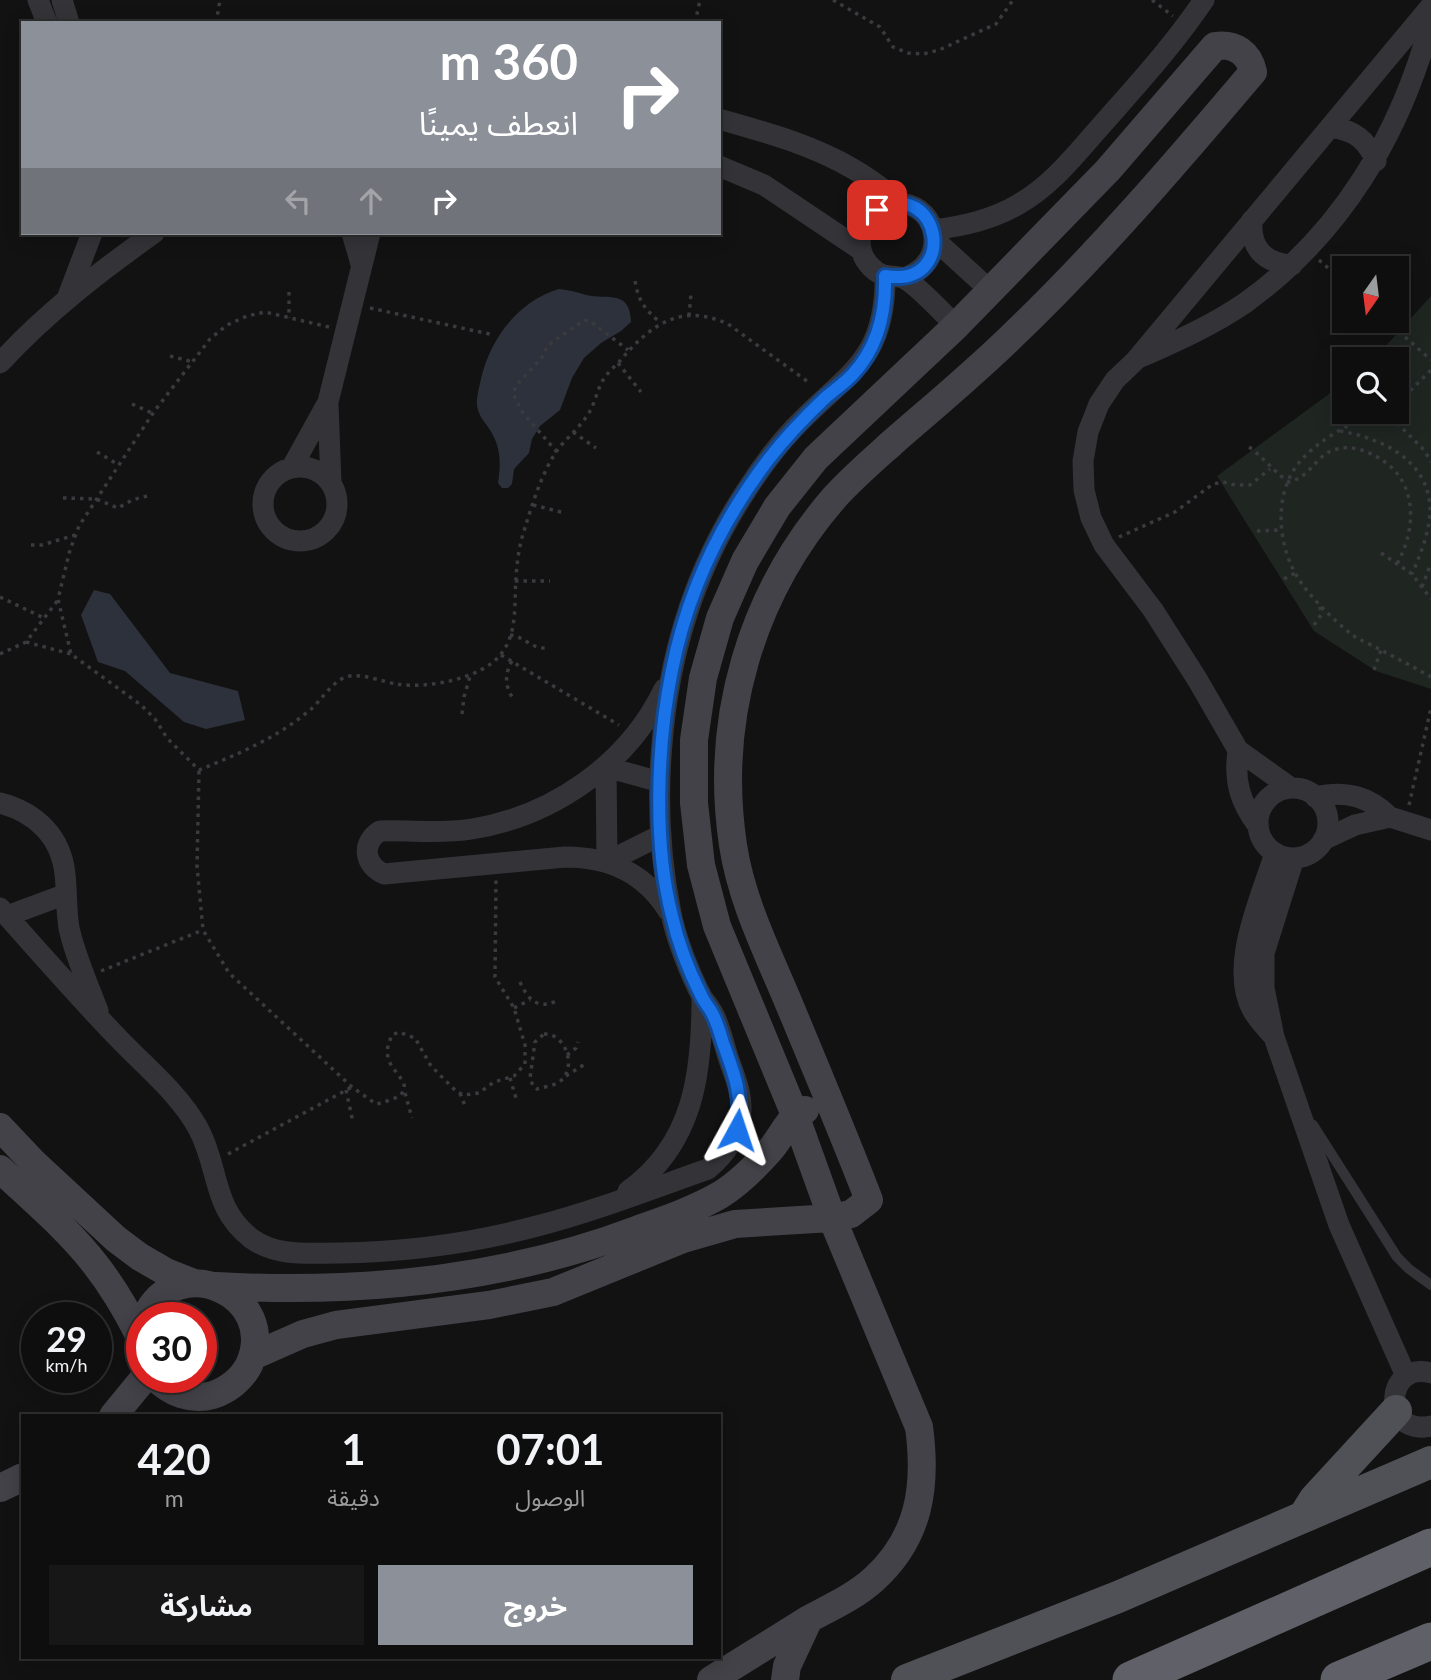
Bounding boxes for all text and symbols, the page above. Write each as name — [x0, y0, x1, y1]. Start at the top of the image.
text: 360 m — [440, 32, 578, 90]
icon: right — [602, 49, 693, 140]
text: انعطف يمينًا — [419, 103, 578, 142]
pin — [847, 180, 907, 240]
icon: left — [279, 182, 317, 220]
icon: ahead — [352, 182, 390, 220]
icon: right — [425, 182, 463, 220]
icon: arrive — [858, 191, 896, 229]
north arrow — [1332, 256, 1409, 332]
map controls — [1332, 256, 1409, 424]
button: search — [1332, 347, 1409, 424]
position arrow — [700, 1093, 774, 1167]
speed limit sign: 30 — [126, 1302, 217, 1393]
text: 29 — [46, 1317, 87, 1359]
text: km/h — [45, 1354, 88, 1376]
text: 1 — [341, 1424, 366, 1474]
text: 07:01 — [496, 1424, 604, 1474]
text: 420 — [138, 1434, 211, 1484]
text: دقيقة — [327, 1483, 380, 1511]
text: الوصول — [515, 1483, 585, 1511]
text: m — [165, 1484, 184, 1512]
button: مشاركة — [49, 1565, 364, 1645]
button: خروج — [378, 1565, 693, 1645]

